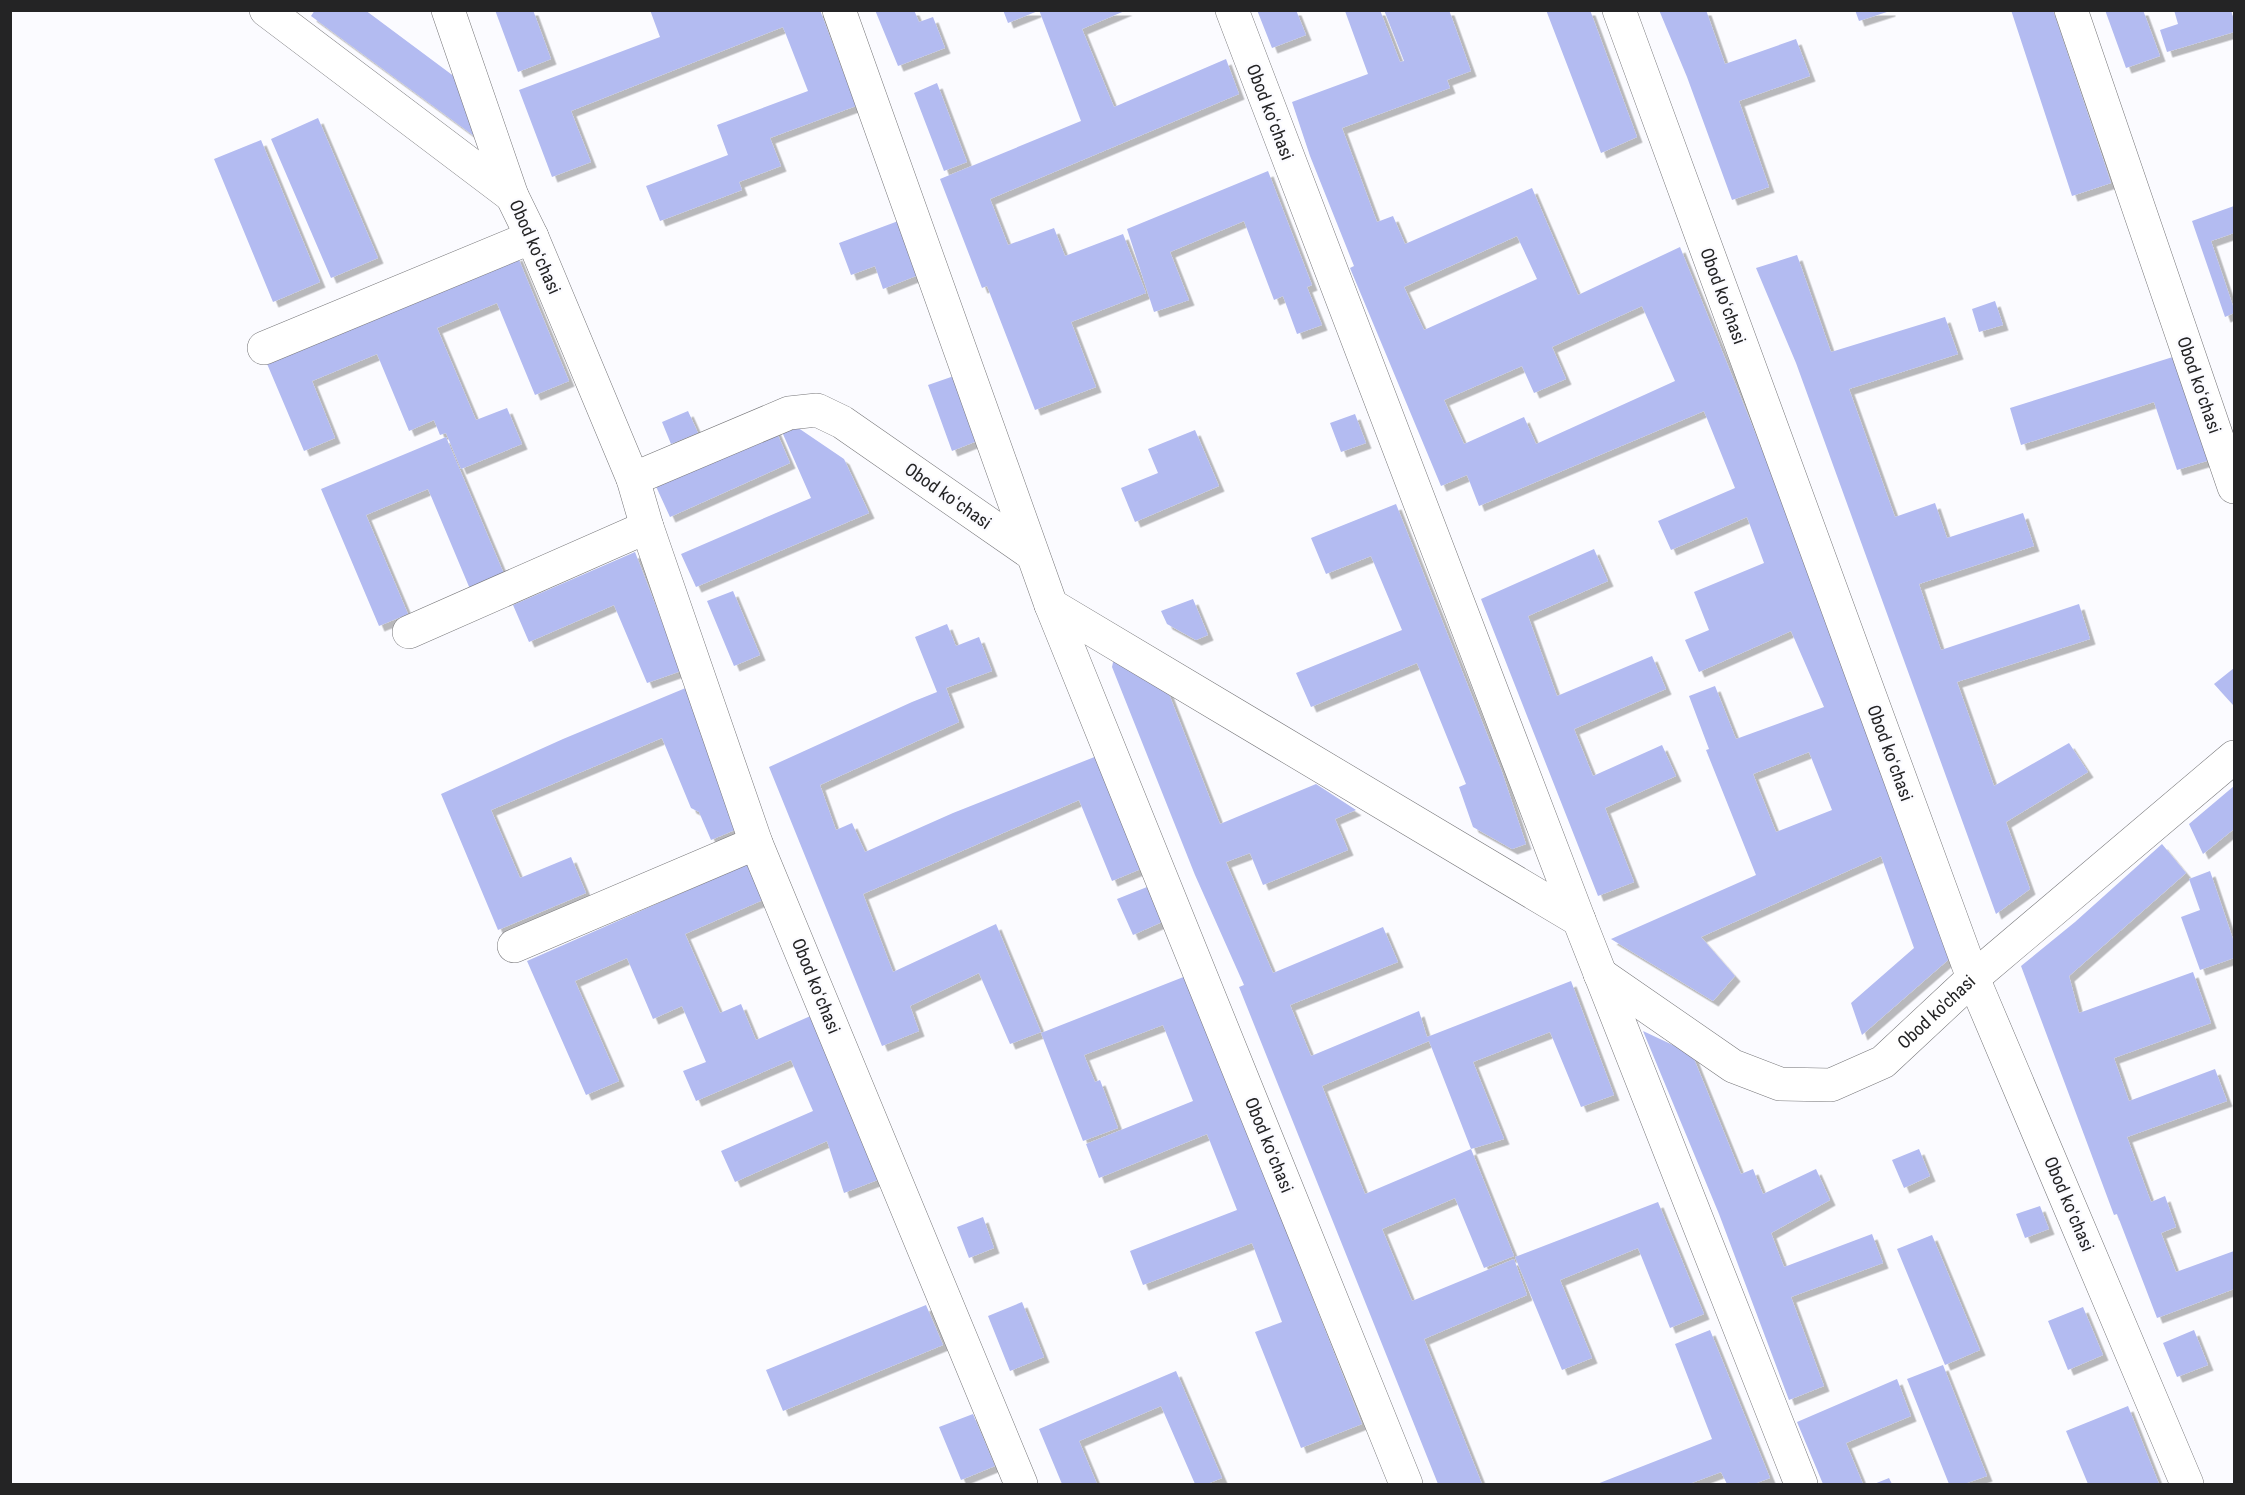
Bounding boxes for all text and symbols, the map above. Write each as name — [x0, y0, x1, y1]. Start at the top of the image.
street label: Obod koʻchasi — [1243, 61, 1298, 163]
street label: Obod koʻchasi — [505, 196, 566, 297]
street label: Obod koʻchasi — [1696, 245, 1751, 347]
street label: Obod koʻchasi — [2173, 334, 2226, 436]
street label: Obod koʻchasi — [901, 458, 996, 533]
street label: Obod koʻchasi — [1863, 702, 1918, 804]
street label: Obod koʻchasi — [788, 935, 845, 1037]
street label: Obod ko'chasi — [1893, 970, 1979, 1053]
street label: Obod koʻchasi — [1241, 1094, 1298, 1196]
street label: Obod koʻchasi — [2040, 1153, 2099, 1254]

